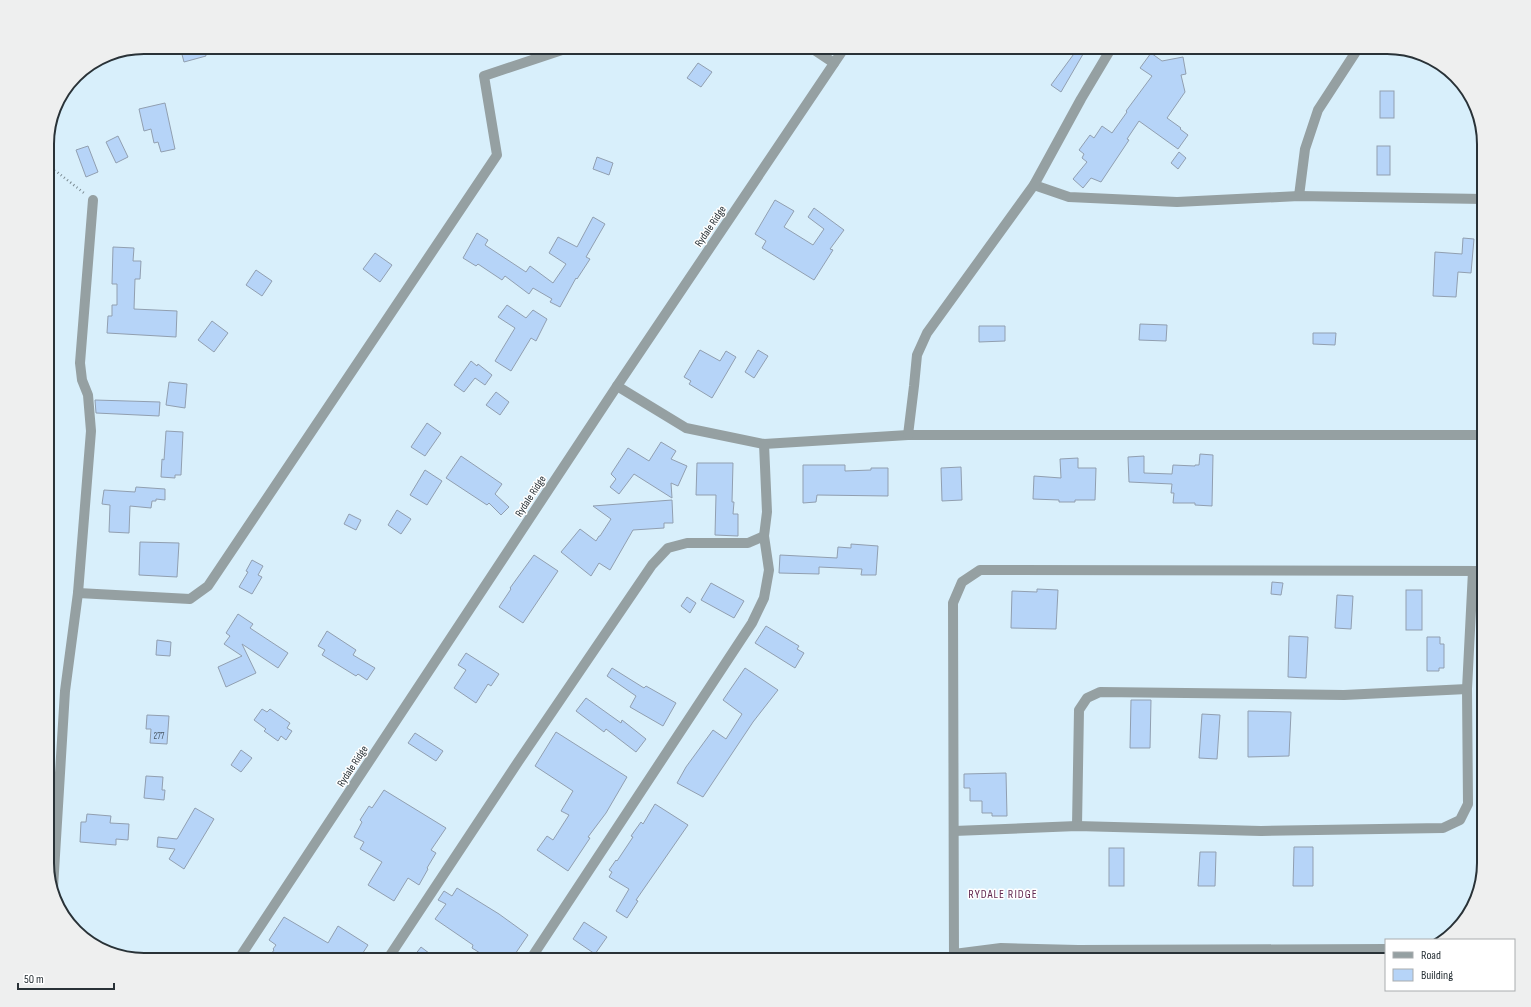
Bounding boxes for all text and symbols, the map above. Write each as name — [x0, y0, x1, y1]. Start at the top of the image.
street label: Rydale Ridge — [692, 203, 729, 249]
street label: Rydale Ridge — [512, 473, 549, 519]
house number: 277 — [154, 731, 165, 742]
street label: Rydale Ridge — [334, 743, 371, 789]
district label: RYDALE RIDGE — [968, 887, 1038, 902]
legend — [1385, 939, 1515, 991]
text: Road — [1421, 948, 1441, 963]
scale bar — [18, 965, 114, 991]
text: Building — [1421, 968, 1453, 983]
text: 50 m — [24, 972, 44, 987]

